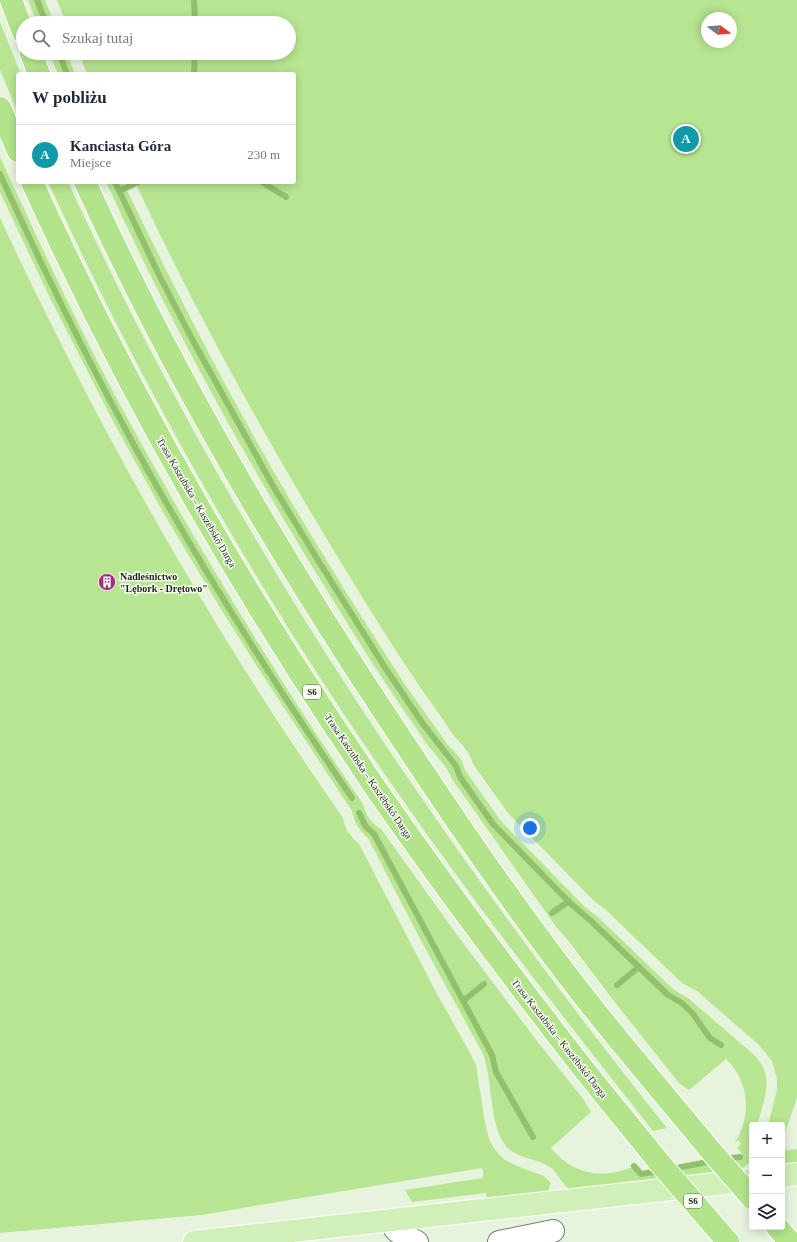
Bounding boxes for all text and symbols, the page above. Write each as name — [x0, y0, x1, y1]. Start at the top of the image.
north arrow — [701, 12, 737, 48]
search box — [16, 16, 296, 60]
icon: search — [30, 27, 52, 49]
text: Szukaj tutaj — [62, 30, 133, 46]
text: W pobliżu — [32, 88, 107, 107]
pin: A — [673, 124, 699, 154]
text: Kanciasta Góra — [70, 138, 171, 154]
text: A — [40, 147, 50, 162]
text: 230 m — [247, 147, 280, 162]
text: Miejsce — [70, 155, 111, 170]
street label: Trasa Kaszubska – Kaszëbskô Darga — [155, 436, 239, 569]
place label: Nadleśnictwo "Lębork - Drętowo" — [120, 571, 208, 594]
building icon: Nadleśnictwo "Lębork - Drętowo" — [97, 572, 117, 592]
road number: S6 — [303, 685, 321, 699]
street label: Trasa Kaszubska – Kaszëbskô Darga — [323, 712, 415, 841]
your location — [520, 818, 540, 838]
street label: Trasa Kaszubska – Kaszëbskô Darga — [510, 977, 610, 1100]
map controls — [749, 1122, 785, 1230]
button: + — [749, 1122, 785, 1158]
button: − — [749, 1158, 785, 1194]
road number: S6 — [684, 1194, 702, 1208]
button: layers — [749, 1194, 785, 1230]

